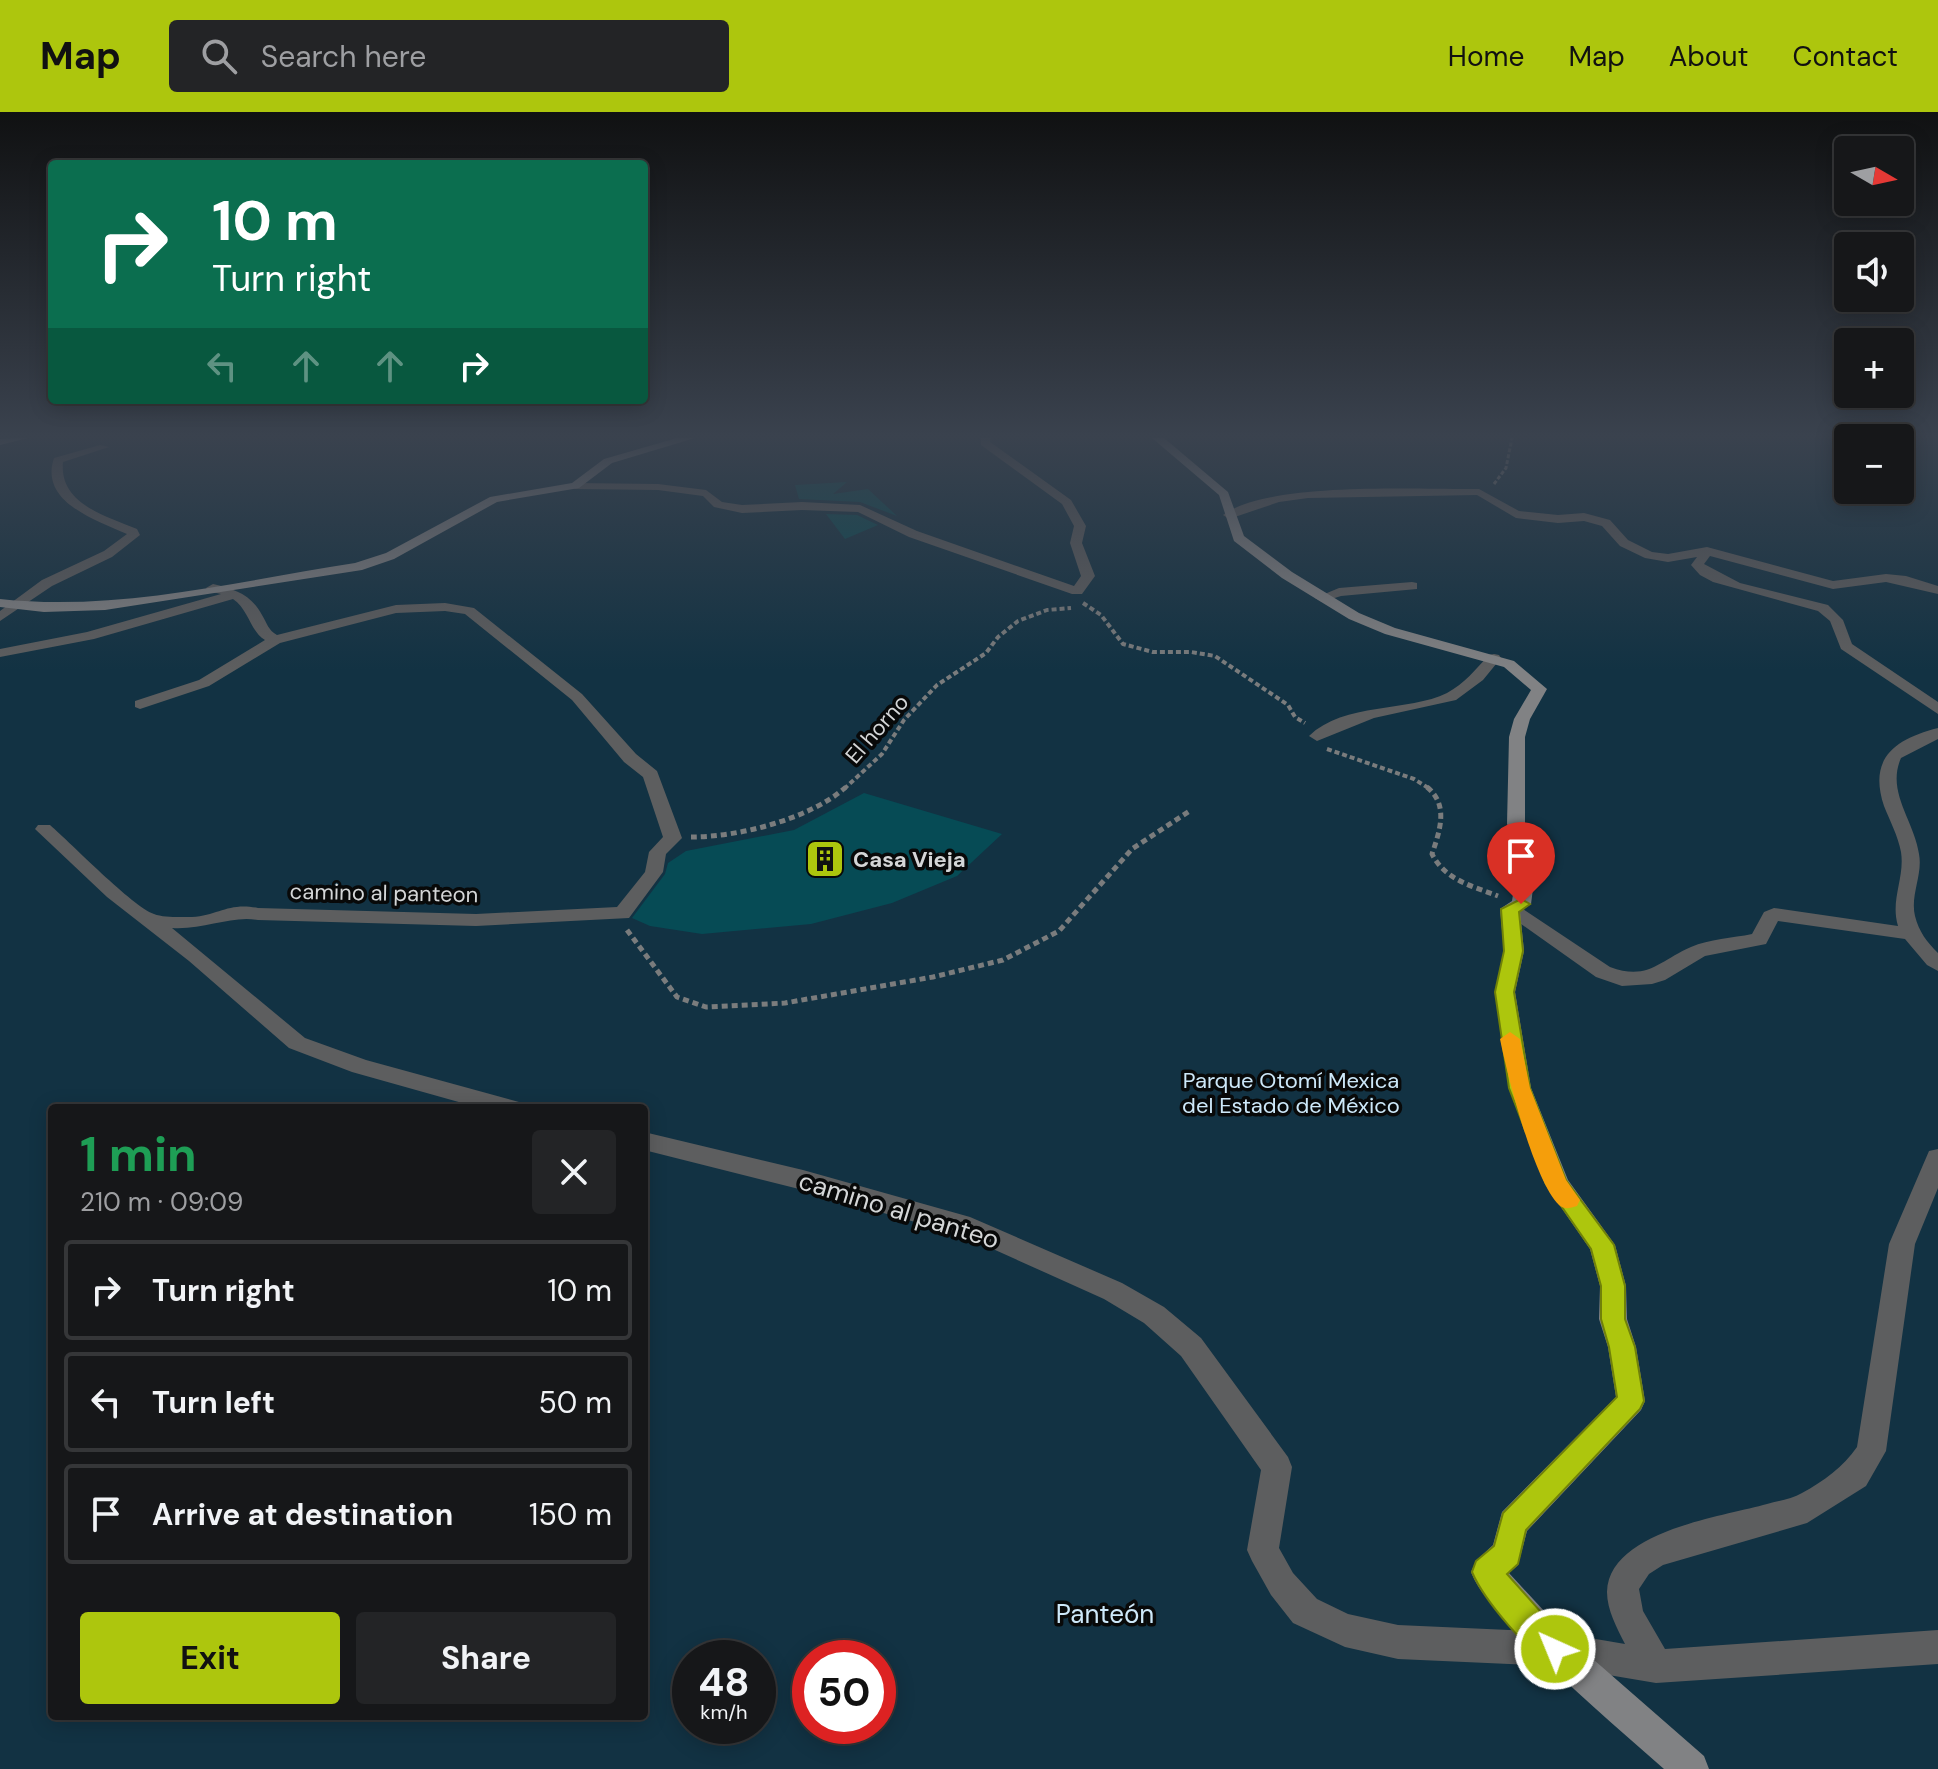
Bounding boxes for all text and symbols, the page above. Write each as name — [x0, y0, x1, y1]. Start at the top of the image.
search box — [169, 20, 729, 92]
text: Map — [40, 31, 121, 81]
icon: search — [197, 34, 241, 78]
text: Search here — [261, 37, 426, 76]
text: Home — [1448, 38, 1524, 75]
text: Map — [1568, 38, 1625, 75]
text: About — [1669, 38, 1748, 75]
text: Contact — [1792, 38, 1898, 75]
north arrow — [1834, 136, 1914, 216]
map controls — [1834, 136, 1914, 504]
text: 10 m — [212, 184, 338, 257]
icon: right — [80, 192, 184, 296]
button: sound — [1834, 232, 1914, 312]
text: Turn right — [212, 255, 371, 302]
button: + — [1834, 328, 1914, 408]
icon: left — [200, 344, 244, 388]
icon: ahead — [284, 344, 328, 388]
icon: ahead — [368, 344, 412, 388]
icon: right — [452, 344, 496, 388]
button: − — [1834, 424, 1914, 504]
street label: El horno — [839, 688, 915, 770]
pin — [1487, 822, 1555, 904]
icon: arrive — [1499, 834, 1543, 878]
building icon: Casa Vieja — [804, 838, 846, 880]
place label: Casa Vieja — [853, 845, 966, 874]
street label: camino al panteon — [289, 877, 479, 909]
park label: Parque Otomí Mexica del Estado de México — [1182, 1066, 1400, 1120]
text: 1 min — [80, 1123, 197, 1186]
button: close — [532, 1130, 616, 1214]
street label: camino al panteo — [795, 1163, 1003, 1257]
text: 210 m · 09:09 — [80, 1185, 243, 1219]
icon: right — [84, 1268, 128, 1312]
text: Turn right — [152, 1271, 295, 1310]
text: 10 m — [547, 1271, 612, 1310]
icon: left — [84, 1380, 128, 1424]
text: Turn left — [152, 1383, 275, 1422]
text: 50 m — [538, 1383, 612, 1422]
icon: arrive — [84, 1492, 128, 1536]
text: Arrive at destination — [152, 1495, 453, 1534]
text: 150 m — [529, 1495, 612, 1534]
park label: Panteón — [1056, 1597, 1154, 1631]
position arrow — [1513, 1607, 1597, 1691]
button: Exit — [80, 1612, 340, 1704]
button: Share — [356, 1612, 616, 1704]
speed limit sign: 50 — [792, 1640, 896, 1744]
text: 48 — [698, 1656, 750, 1708]
text: km/h — [700, 1699, 748, 1725]

